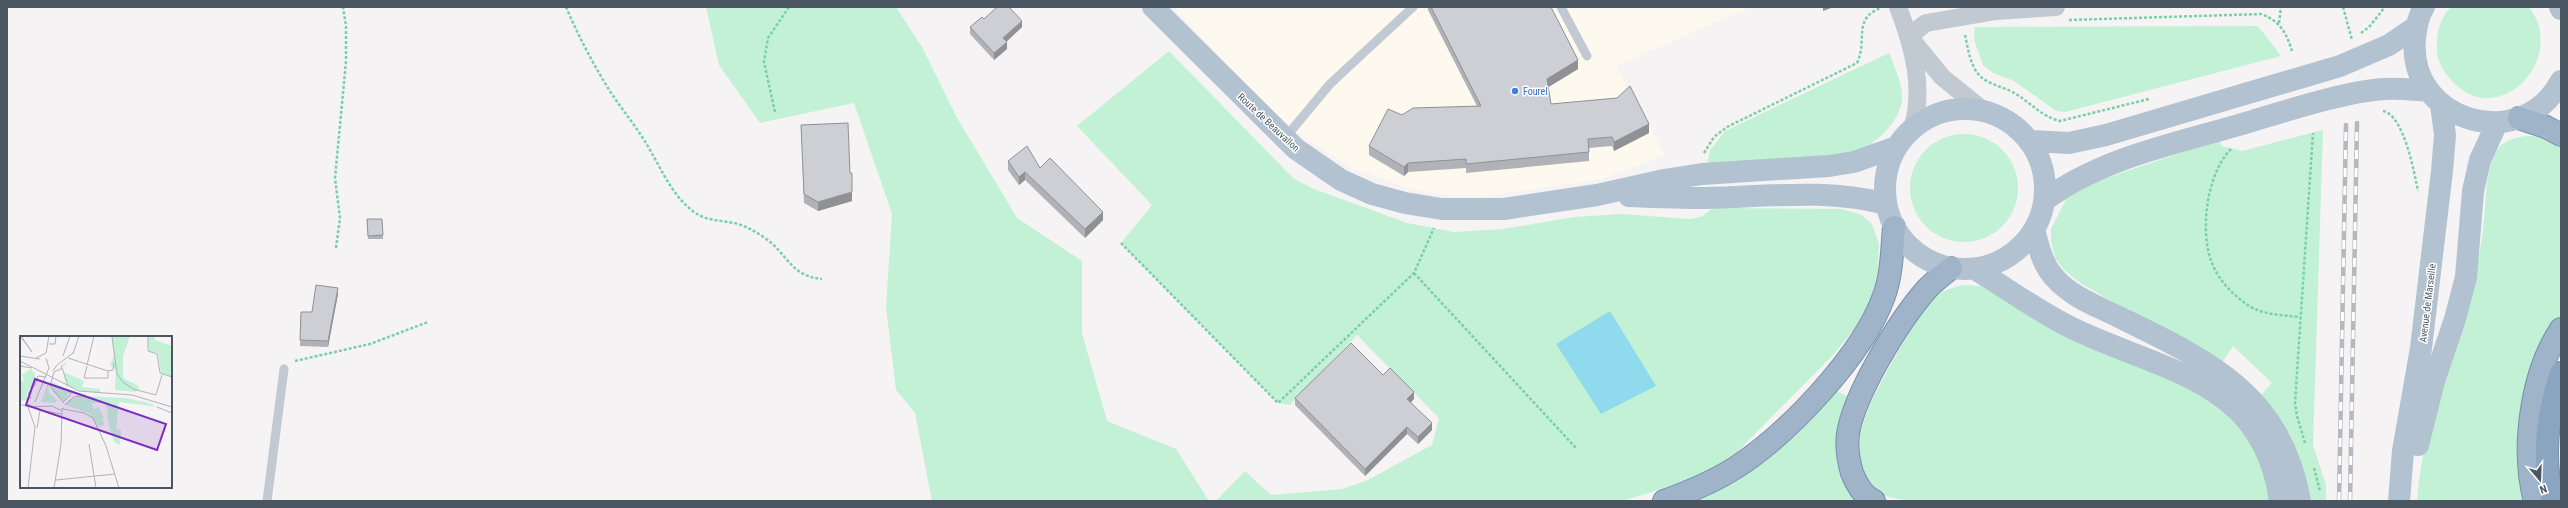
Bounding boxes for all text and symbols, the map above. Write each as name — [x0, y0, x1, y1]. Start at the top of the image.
marker: Fourel — [1510, 86, 1520, 96]
place label: Fourel — [1523, 86, 1548, 97]
street label: Route de Beauvallon — [1236, 91, 1302, 154]
street label: Avenue de Marseille — [2417, 263, 2438, 343]
inset map — [20, 336, 172, 488]
north arrow — [2520, 460, 2560, 500]
text: N — [2538, 482, 2548, 496]

